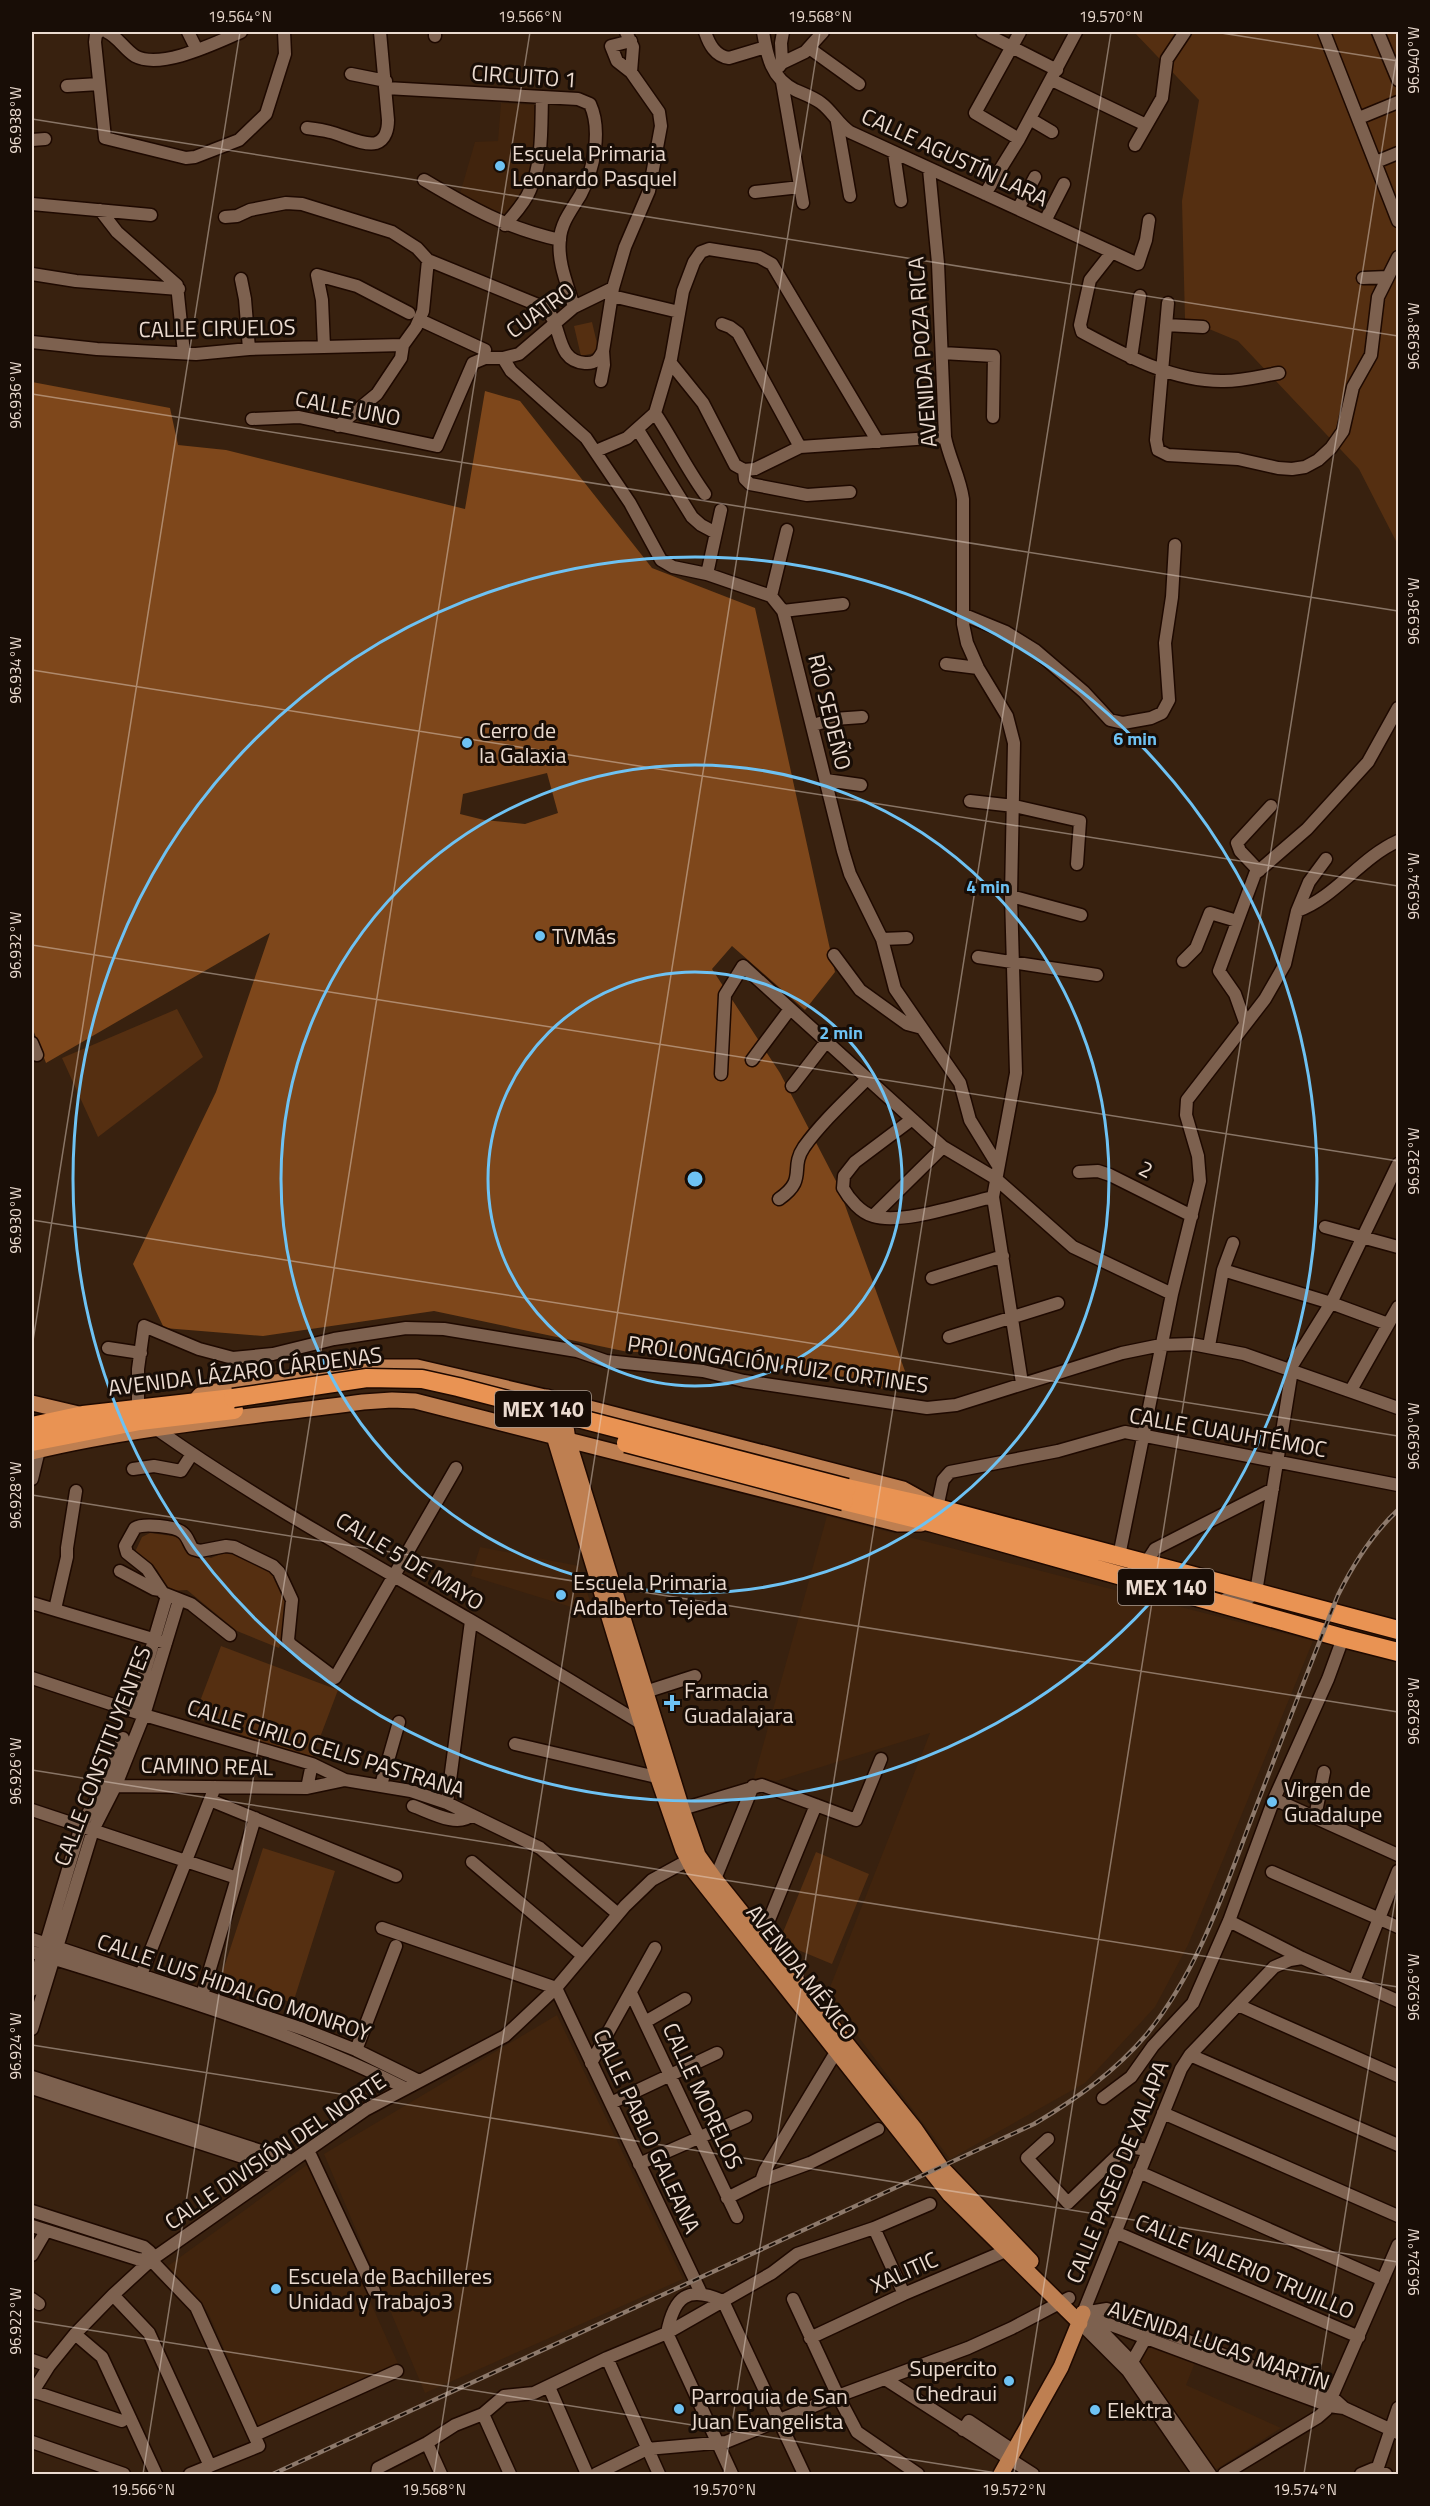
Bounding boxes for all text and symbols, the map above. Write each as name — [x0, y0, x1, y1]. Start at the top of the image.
text: 19.564°N — [208, 5, 272, 28]
text: 19.566°N — [498, 5, 562, 28]
text: 19.568°N — [788, 5, 852, 28]
text: 19.570°N — [1079, 5, 1143, 28]
text: 96.940°W — [1402, 27, 1425, 93]
street label: CIRCUITO 1 — [470, 55, 578, 97]
text: 96.938°W — [4, 87, 27, 153]
street label: CALLE AGUSTÍN LARA — [856, 99, 1054, 215]
place label: Escuela Primaria Leonardo Pasquel — [512, 136, 677, 195]
marker: Escuela Primaria Leonardo Pasquel — [493, 159, 507, 173]
street label: AVENIDA POZA RICA — [898, 256, 946, 448]
street label: CUATRO — [499, 273, 581, 347]
text: 96.938°W — [1402, 303, 1425, 369]
street label: CALLE CIRUELOS — [138, 310, 296, 346]
text: 96.936°W — [4, 362, 27, 428]
street label: CALLE UNO — [292, 381, 404, 435]
text: 96.936°W — [1402, 578, 1425, 644]
text: 96.934°W — [4, 637, 27, 703]
street label: RÍO SEDEÑO — [799, 651, 861, 773]
place label: Cerro de la Galaxia — [479, 713, 566, 772]
text: 6 min — [1113, 725, 1157, 752]
marker: Cerro de la Galaxia — [460, 736, 474, 750]
text: 96.934°W — [1402, 853, 1425, 919]
text: 4 min — [966, 873, 1010, 900]
text: 96.932°W — [4, 912, 27, 978]
place label: TVMás — [552, 919, 616, 953]
marker: TVMás — [533, 929, 547, 943]
text: 2 min — [819, 1019, 863, 1046]
text: 96.932°W — [1402, 1128, 1425, 1194]
street label: 2 — [1133, 1151, 1159, 1187]
centre of rings — [685, 1169, 705, 1189]
text: 96.930°W — [4, 1187, 27, 1253]
street label: PROLONGACIÓN RUIZ CORTINES — [625, 1326, 931, 1402]
street label: AVENIDA LÁZARO CÁRDENAS — [106, 1337, 384, 1405]
road number: MEX 140 — [495, 1391, 591, 1427]
street label: CALLE CUAUHTÉMOC — [1127, 1398, 1329, 1466]
text: 96.930°W — [1402, 1403, 1425, 1469]
text: 96.928°W — [4, 1462, 27, 1528]
street label: CALLE 5 DE MAYO — [329, 1503, 491, 1619]
place label: Escuela Primaria Adalberto Tejeda — [573, 1565, 727, 1624]
road number: MEX 140 — [1118, 1569, 1214, 1605]
marker: Escuela Primaria Adalberto Tejeda — [554, 1588, 568, 1602]
street label: CALLE CONSTITUYENTES — [44, 1641, 160, 1871]
place label: Farmacia Guadalajara — [684, 1673, 794, 1732]
text: 96.928°W — [1402, 1678, 1425, 1744]
street label: CALLE CIRILO CELIS PASTRANA — [183, 1689, 469, 1807]
marker: Farmacia Guadalajara — [665, 1696, 679, 1710]
text: 96.926°W — [4, 1738, 27, 1804]
street label: CAMINO REAL — [140, 1748, 274, 1784]
place label: Virgen de Guadalupe — [1284, 1772, 1382, 1831]
marker: Virgen de Guadalupe — [1265, 1795, 1279, 1809]
street label: AVENIDA MÉXICO — [738, 1897, 866, 2047]
street label: CALLE LUIS HIDALGO MONROY — [93, 1924, 375, 2050]
text: 96.926°W — [1402, 1954, 1425, 2020]
text: 96.924°W — [4, 2013, 27, 2079]
street label: CALLE MORELOS — [654, 2017, 752, 2175]
street label: CALLE PABLO GALEANA — [585, 2023, 709, 2239]
street label: CALLE PASEO DE XALAPA — [1057, 2056, 1177, 2288]
street label: CALLE DIVISIÓN DEL NORTE — [157, 2064, 393, 2238]
street label: CALLE VALERIO TRUJILLO — [1130, 2204, 1360, 2328]
text: 96.924°W — [1402, 2229, 1425, 2295]
street label: XALITIC — [865, 2242, 943, 2302]
place label: Escuela de Bachilleres Unidad y Trabajo3 — [288, 2259, 492, 2318]
marker: Escuela de Bachilleres Unidad y Trabajo3 — [269, 2282, 283, 2296]
text: 96.922°W — [4, 2288, 27, 2354]
street label: AVENIDA LUCAS MARTÍN — [1104, 2291, 1334, 2399]
place label: Supercito Chedraui — [910, 2351, 997, 2410]
marker: Supercito Chedraui — [1002, 2374, 1016, 2388]
place label: Parroquia de San Juan Evangelista — [691, 2379, 848, 2438]
place label: Elektra — [1107, 2393, 1172, 2427]
marker: Parroquia de San Juan Evangelista — [672, 2402, 686, 2416]
marker: Elektra — [1088, 2403, 1102, 2417]
text: 19.566°N — [111, 2478, 175, 2501]
text: 19.568°N — [402, 2478, 466, 2501]
text: 19.570°N — [692, 2478, 756, 2501]
text: 19.572°N — [982, 2478, 1046, 2501]
text: 19.574°N — [1273, 2478, 1337, 2501]

